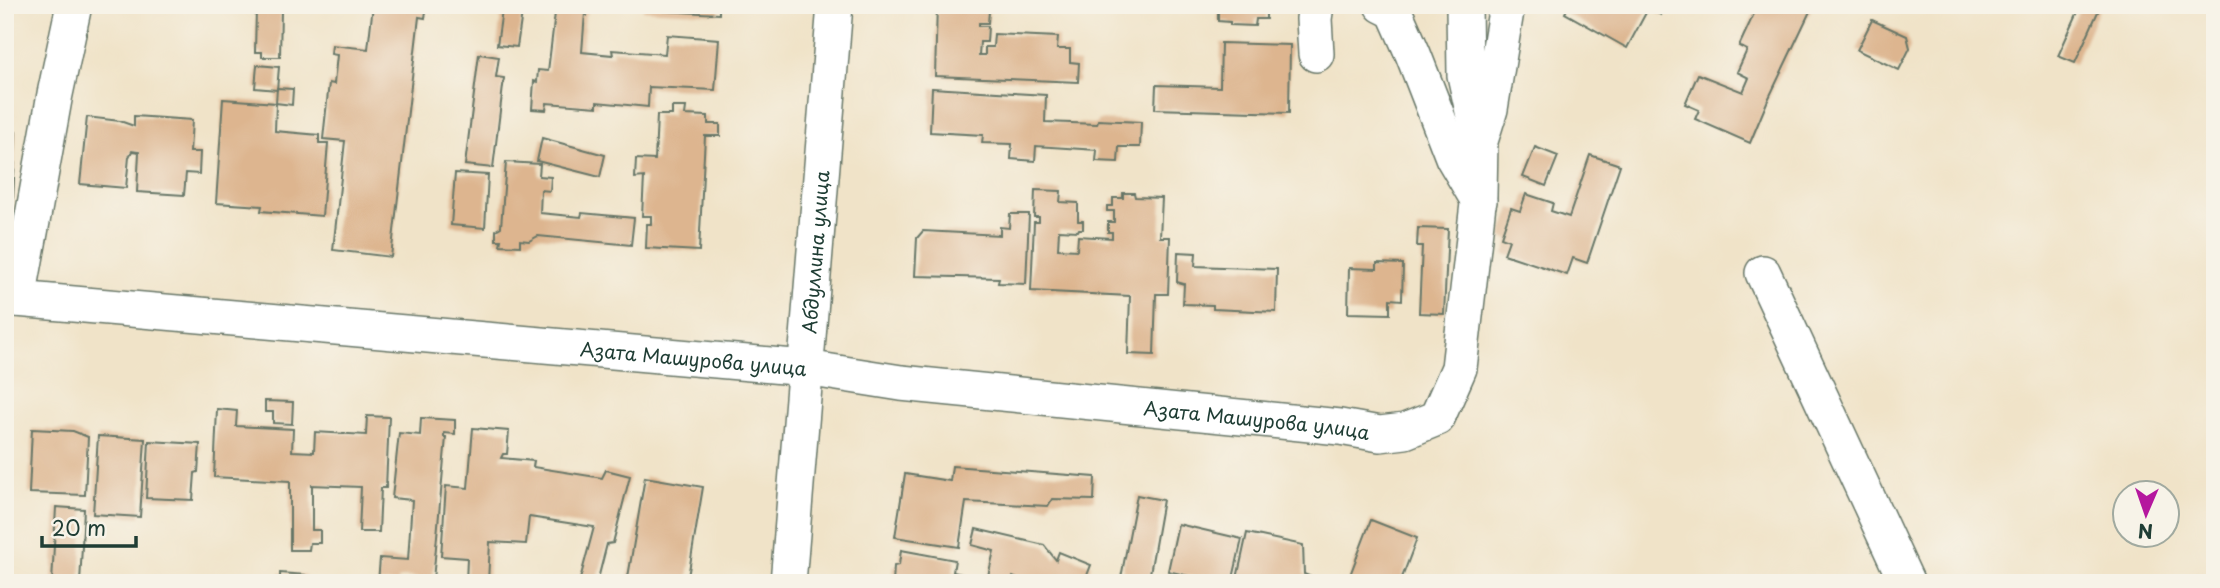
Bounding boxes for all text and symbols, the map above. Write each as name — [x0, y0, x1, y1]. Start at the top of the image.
street label: Абдуллина улица — [794, 169, 835, 335]
street label: Азата Машурова улица — [579, 334, 808, 382]
street label: Азата Машурова улица — [1143, 393, 1372, 446]
north arrow — [2112, 480, 2182, 550]
scale bar — [42, 504, 136, 548]
text: 20 m — [52, 511, 106, 543]
text: N — [2137, 518, 2153, 546]

